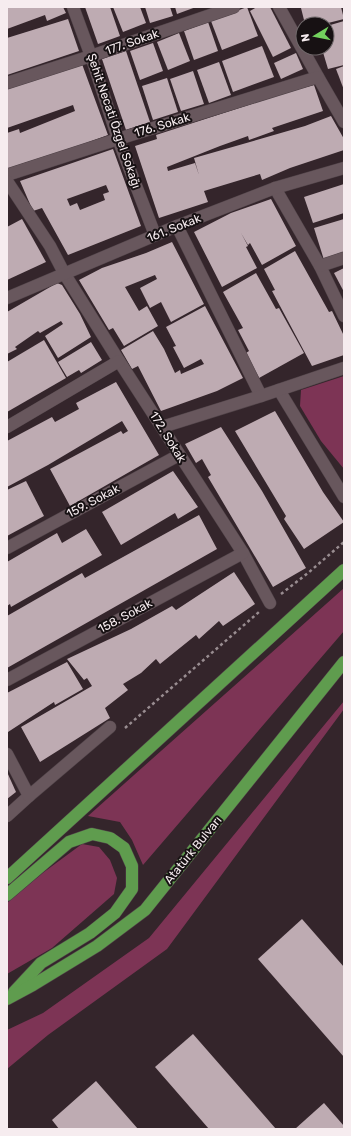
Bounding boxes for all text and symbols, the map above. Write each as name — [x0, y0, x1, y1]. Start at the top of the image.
north arrow — [295, 16, 335, 56]
street label: 177. Sokak — [103, 26, 161, 58]
text: N — [299, 33, 313, 43]
street label: Şehit Necati Özgel Sokağı — [84, 52, 144, 190]
street label: 176. Sokak — [133, 110, 192, 140]
street label: 161. Sokak — [145, 211, 204, 245]
street label: 172. Sokak — [147, 409, 190, 466]
street label: 159. Sokak — [64, 481, 123, 521]
street label: 158. Sokak — [96, 596, 155, 636]
street label: Atatürk Bulvarı — [161, 813, 225, 887]

